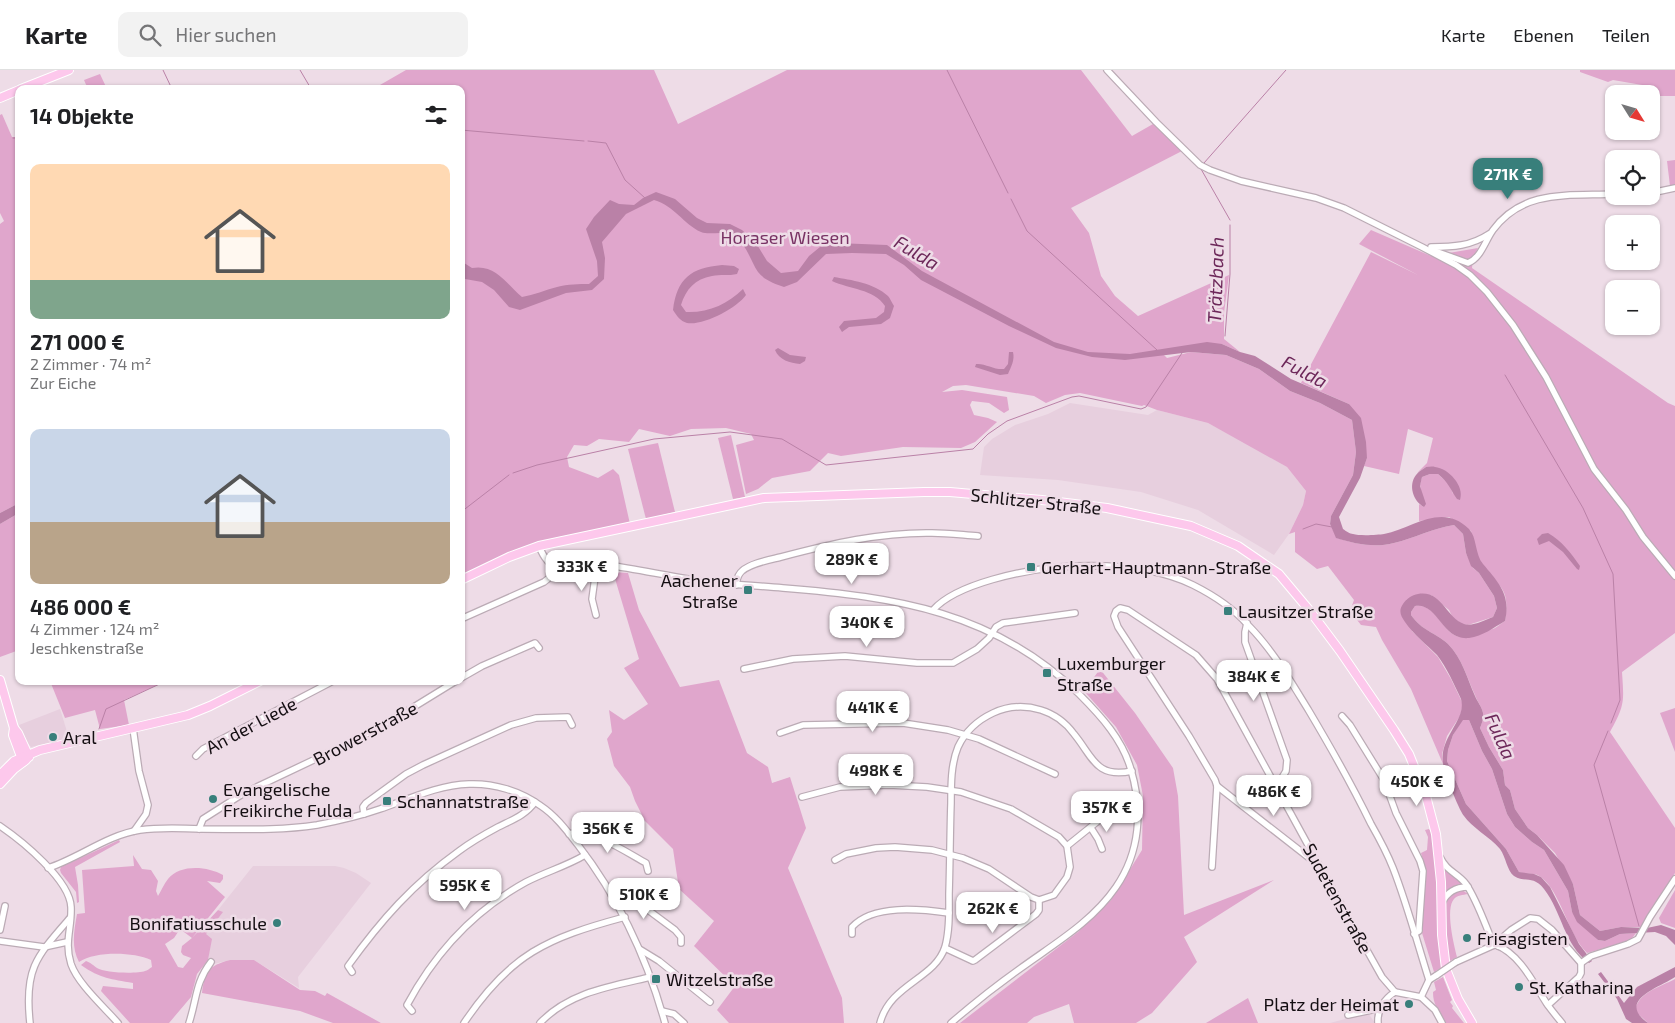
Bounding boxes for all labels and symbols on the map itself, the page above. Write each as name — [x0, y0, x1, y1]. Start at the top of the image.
north arrow — [1605, 85, 1660, 140]
pin: 271K € — [1467, 158, 1549, 200]
park label: Horaser Wiesen — [720, 226, 850, 248]
water label: Fulda — [890, 230, 944, 274]
water label: Trätzbach — [1202, 236, 1228, 324]
water label: Fulda — [1278, 350, 1332, 392]
street label: Schlitzer Straße — [969, 483, 1103, 519]
pin: 289K € — [811, 542, 893, 585]
pin: 333K € — [541, 550, 623, 592]
place label: Gerhart-Hauptmann-Straße — [1041, 556, 1271, 578]
marker: Gerhart-Hauptmann-Straße — [1025, 561, 1037, 573]
place label: Aachener Straße — [661, 569, 738, 612]
marker: Aachener Straße — [742, 584, 754, 596]
place label: Lausitzer Straße — [1238, 600, 1373, 622]
marker: Lausitzer Straße — [1222, 605, 1234, 617]
pin: 340K € — [826, 606, 908, 648]
place label: Luxemburger Straße — [1057, 652, 1166, 695]
pin: 384K € — [1213, 660, 1295, 702]
marker: Luxemburger Straße — [1041, 667, 1053, 679]
pin: 441K € — [832, 690, 914, 733]
street label: An der Liede — [202, 692, 300, 758]
street label: Browerstraße — [309, 696, 421, 770]
water label: Fulda — [1481, 709, 1521, 763]
place label: Aral — [63, 726, 97, 748]
marker: Aral — [47, 731, 59, 743]
pin: 498K € — [835, 754, 917, 796]
pin: 450K € — [1376, 764, 1458, 807]
pin: 486K € — [1233, 774, 1315, 817]
place label: Evangelische Freikirche Fulda — [223, 778, 352, 821]
place label: Schannatstraße — [397, 790, 529, 812]
pin: 357K € — [1066, 790, 1148, 833]
marker: Evangelische Freikirche Fulda — [207, 793, 219, 805]
marker: Schannatstraße — [381, 795, 393, 807]
pin: 356K € — [567, 812, 649, 854]
street label: Sudetenstraße — [1299, 839, 1377, 957]
pin: 595K € — [424, 868, 506, 911]
pin: 510K € — [603, 878, 685, 920]
pin: 262K € — [952, 892, 1034, 934]
place label: Bonifatiusschule — [130, 912, 267, 934]
marker: Bonifatiusschule — [271, 917, 283, 929]
place label: Frisagisten — [1477, 927, 1568, 949]
marker: Frisagisten — [1461, 932, 1473, 944]
place label: Witzelstraße — [666, 968, 773, 990]
marker: Witzelstraße — [650, 973, 662, 985]
place label: St. Katharina — [1529, 976, 1634, 998]
marker: St. Katharina — [1513, 981, 1525, 993]
place label: Platz der Heimat — [1264, 993, 1399, 1015]
marker: Platz der Heimat — [1403, 998, 1415, 1010]

